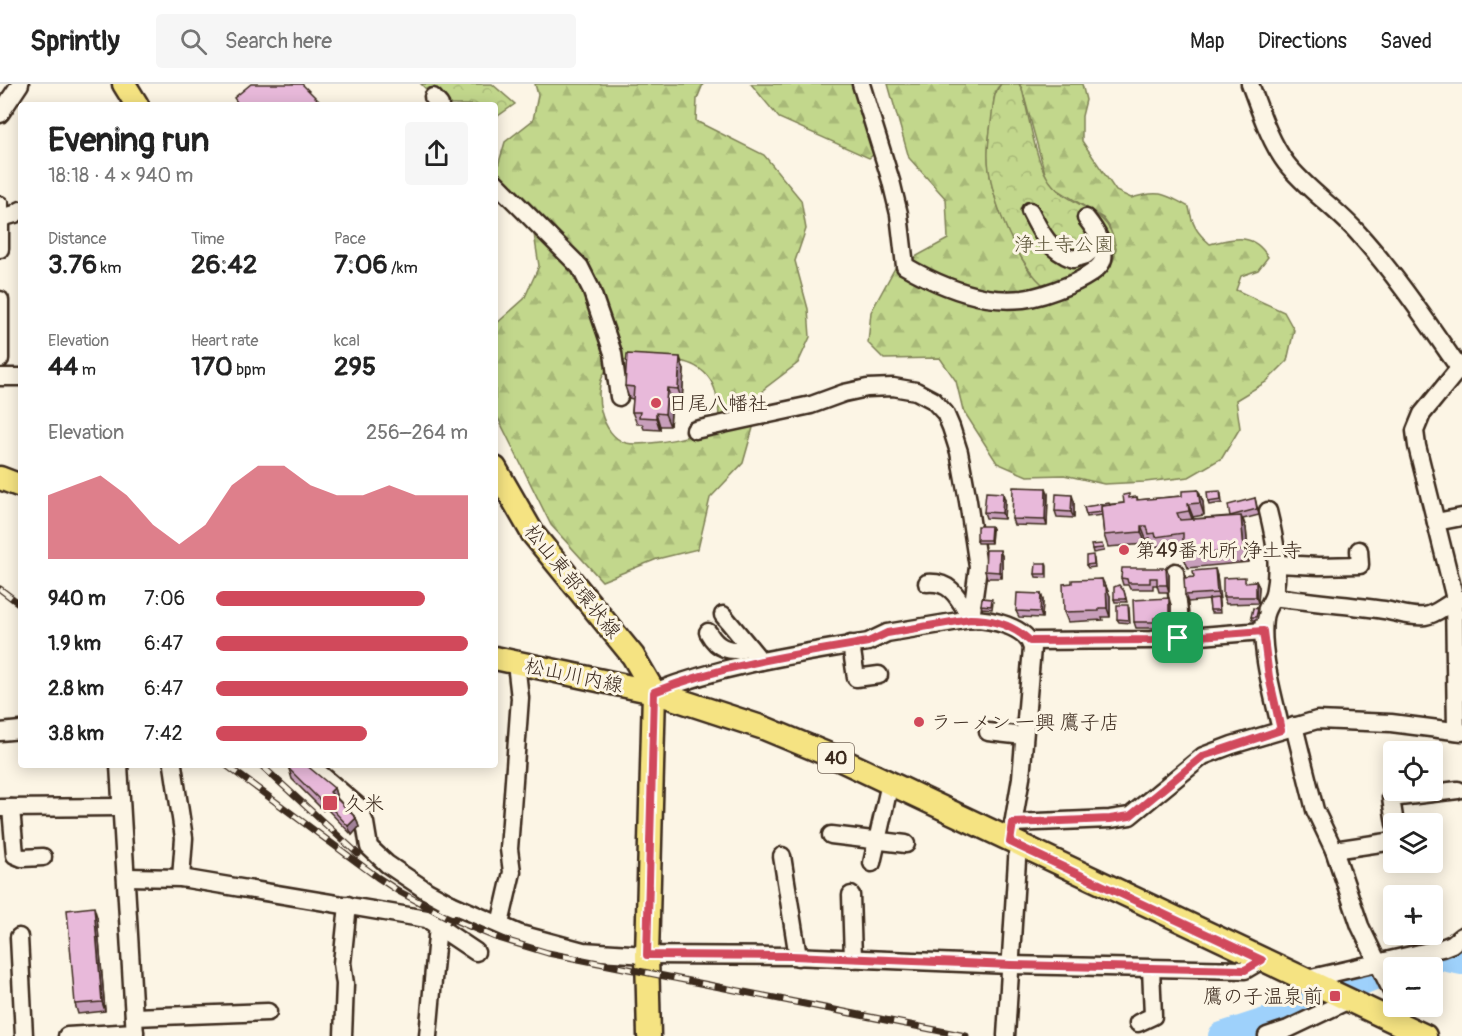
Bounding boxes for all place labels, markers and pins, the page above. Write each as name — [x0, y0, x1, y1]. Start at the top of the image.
place label: 日尾八幡社 — [668, 391, 768, 416]
marker: 日尾八幡社 — [649, 396, 663, 410]
place label: 第49番札所 浄土寺 — [1136, 538, 1302, 563]
marker: 第49番札所 浄土寺 — [1117, 543, 1131, 557]
pin — [1152, 612, 1203, 663]
place label: ラーメン 一興 鷹子店 — [931, 710, 1120, 735]
marker: ラーメン 一興 鷹子店 — [912, 715, 926, 729]
place label: 久米 — [344, 791, 384, 816]
marker: 久米 — [321, 794, 339, 812]
place label: 鷹の子温泉前 — [1203, 984, 1323, 1009]
marker: 鷹の子温泉前 — [1328, 989, 1342, 1003]

